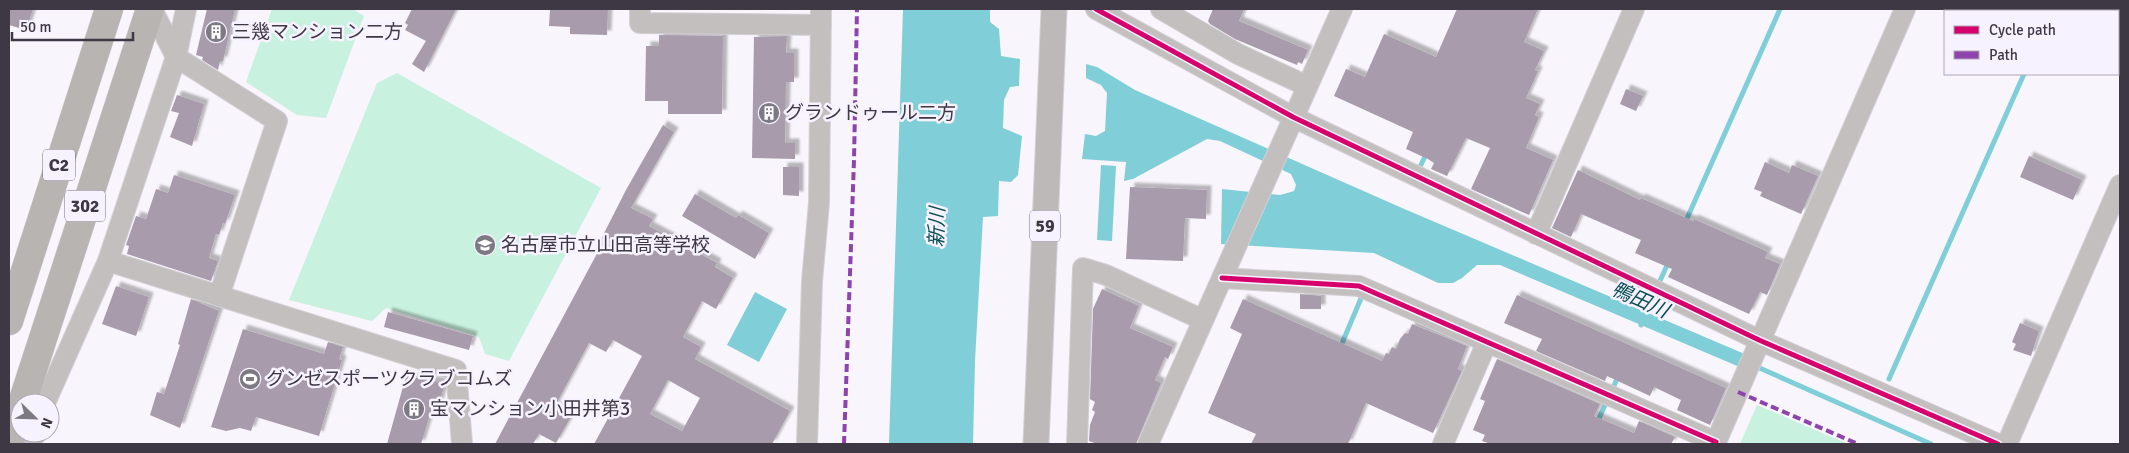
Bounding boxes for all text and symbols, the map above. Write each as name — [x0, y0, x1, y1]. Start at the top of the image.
scale bar — [12, 10, 134, 42]
legend — [1944, 10, 2119, 75]
text: 50 m — [20, 18, 51, 36]
building icon: 三幾マンション二方 — [204, 20, 228, 44]
place label: 三幾マンション二方 — [232, 20, 403, 44]
text: Cycle path — [1989, 21, 2056, 39]
text: Path — [1989, 46, 2018, 64]
building icon: グランドゥール二方 — [757, 101, 781, 125]
place label: グランドゥール二方 — [785, 101, 956, 125]
road number: C2 — [43, 150, 75, 180]
road number: 302 — [65, 190, 105, 222]
water label: 新川 — [924, 205, 950, 247]
road number: 59 — [1030, 210, 1060, 242]
school or university icon: 名古屋市立山田高等学校 — [473, 233, 497, 257]
place label: 名古屋市立山田高等学校 — [501, 233, 710, 257]
water label: 鴨田川 — [1608, 276, 1674, 324]
sports icon: グンゼスポーツクラブコムズ — [238, 367, 262, 391]
place label: グンゼスポーツクラブコムズ — [266, 367, 513, 391]
north arrow — [10, 393, 60, 443]
building icon: 宝マンション小田井第3 — [402, 397, 426, 421]
place label: 宝マンション小田井第3 — [430, 397, 630, 421]
text: N — [37, 415, 56, 431]

